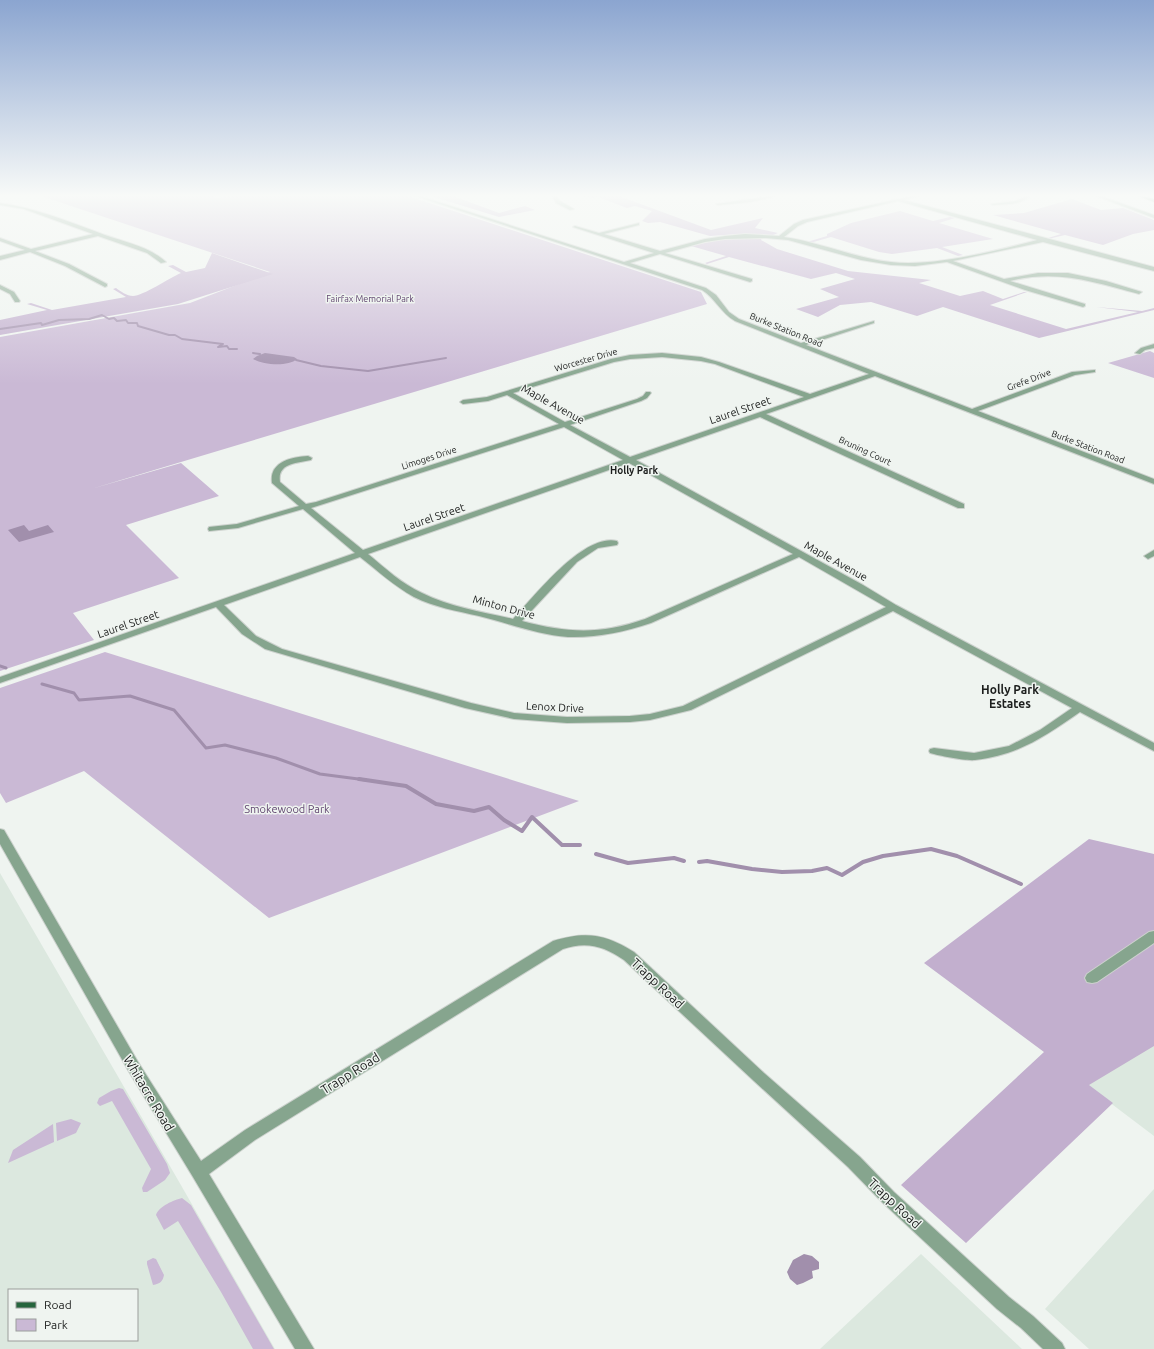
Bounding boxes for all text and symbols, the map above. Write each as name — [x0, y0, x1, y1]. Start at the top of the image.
park label: Fairfax Memorial Park — [326, 294, 414, 304]
street label: Burke Station Road — [748, 311, 824, 349]
street label: Worcester Drive — [553, 346, 619, 374]
street label: Grefe Drive — [1006, 367, 1052, 393]
street label: Maple Avenue — [519, 382, 587, 426]
street label: Laurel Street — [708, 394, 773, 426]
street label: Burke Station Road — [1050, 428, 1126, 466]
street label: Bruning Court — [837, 434, 893, 468]
street label: Limoges Drive — [400, 444, 458, 472]
district label: Holly Park — [610, 465, 659, 476]
street label: Laurel Street — [402, 501, 467, 533]
street label: Maple Avenue — [802, 539, 870, 583]
street label: Minton Drive — [472, 593, 536, 621]
street label: Laurel Street — [96, 608, 161, 640]
district label: Holly Park Estates — [981, 683, 1039, 710]
street label: Lenox Drive — [526, 699, 584, 715]
park label: Smokewood Park — [244, 803, 330, 815]
street label: Trapp Road — [629, 955, 687, 1011]
street label: Trapp Road — [318, 1049, 382, 1097]
street label: Whitacre Road — [121, 1053, 177, 1133]
street label: Trapp Road — [866, 1175, 924, 1231]
legend — [8, 1289, 138, 1341]
text: Road — [44, 1298, 72, 1311]
text: Park — [44, 1318, 68, 1331]

